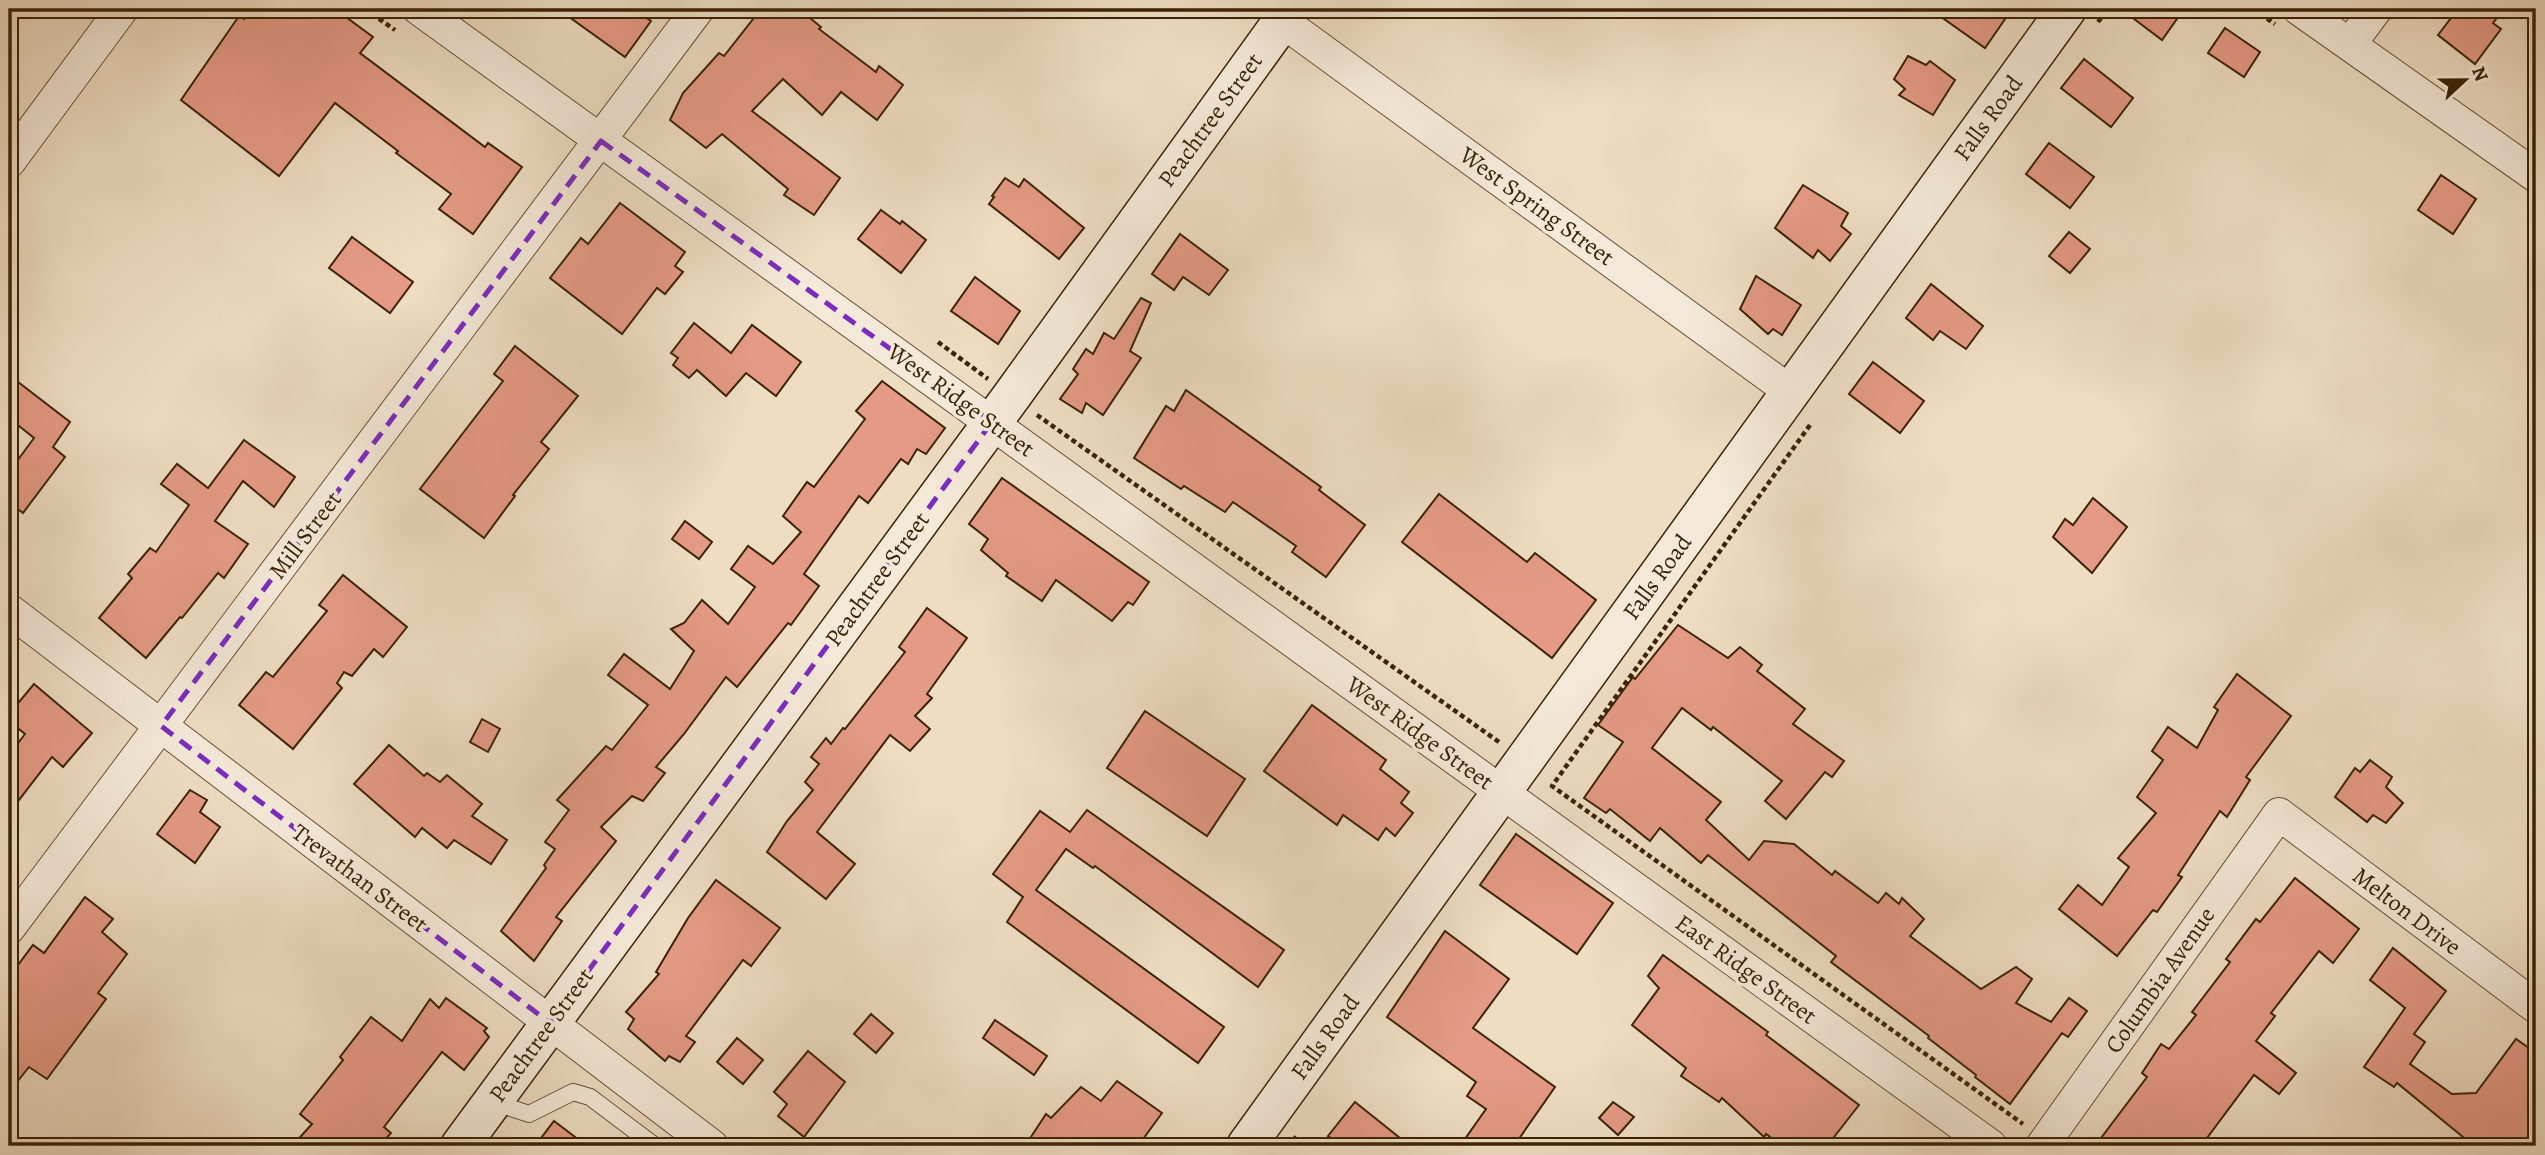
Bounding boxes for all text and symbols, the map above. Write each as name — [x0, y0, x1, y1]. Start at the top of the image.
street label: Peachtree Street — [1150, 46, 1270, 194]
north arrow — [2430, 46, 2500, 116]
text: N — [2465, 63, 2495, 85]
street label: Falls Road — [1946, 69, 2030, 167]
street label: West Spring Street — [1452, 138, 1621, 273]
street label: West Ridge Street — [880, 335, 1041, 464]
street label: Mill Street — [261, 484, 349, 585]
street label: Peachtree Street — [817, 505, 937, 653]
street label: Falls Road — [1615, 528, 1699, 626]
street label: West Ridge Street — [1339, 668, 1500, 797]
street label: Trevathan Street — [286, 816, 435, 940]
street label: Melton Drive — [2346, 860, 2468, 962]
street label: Columbia Avenue — [2098, 901, 2222, 1059]
street label: East Ridge Street — [1669, 907, 1823, 1031]
street label: Peachtree Street — [481, 961, 601, 1109]
street label: Falls Road — [1283, 988, 1367, 1086]

